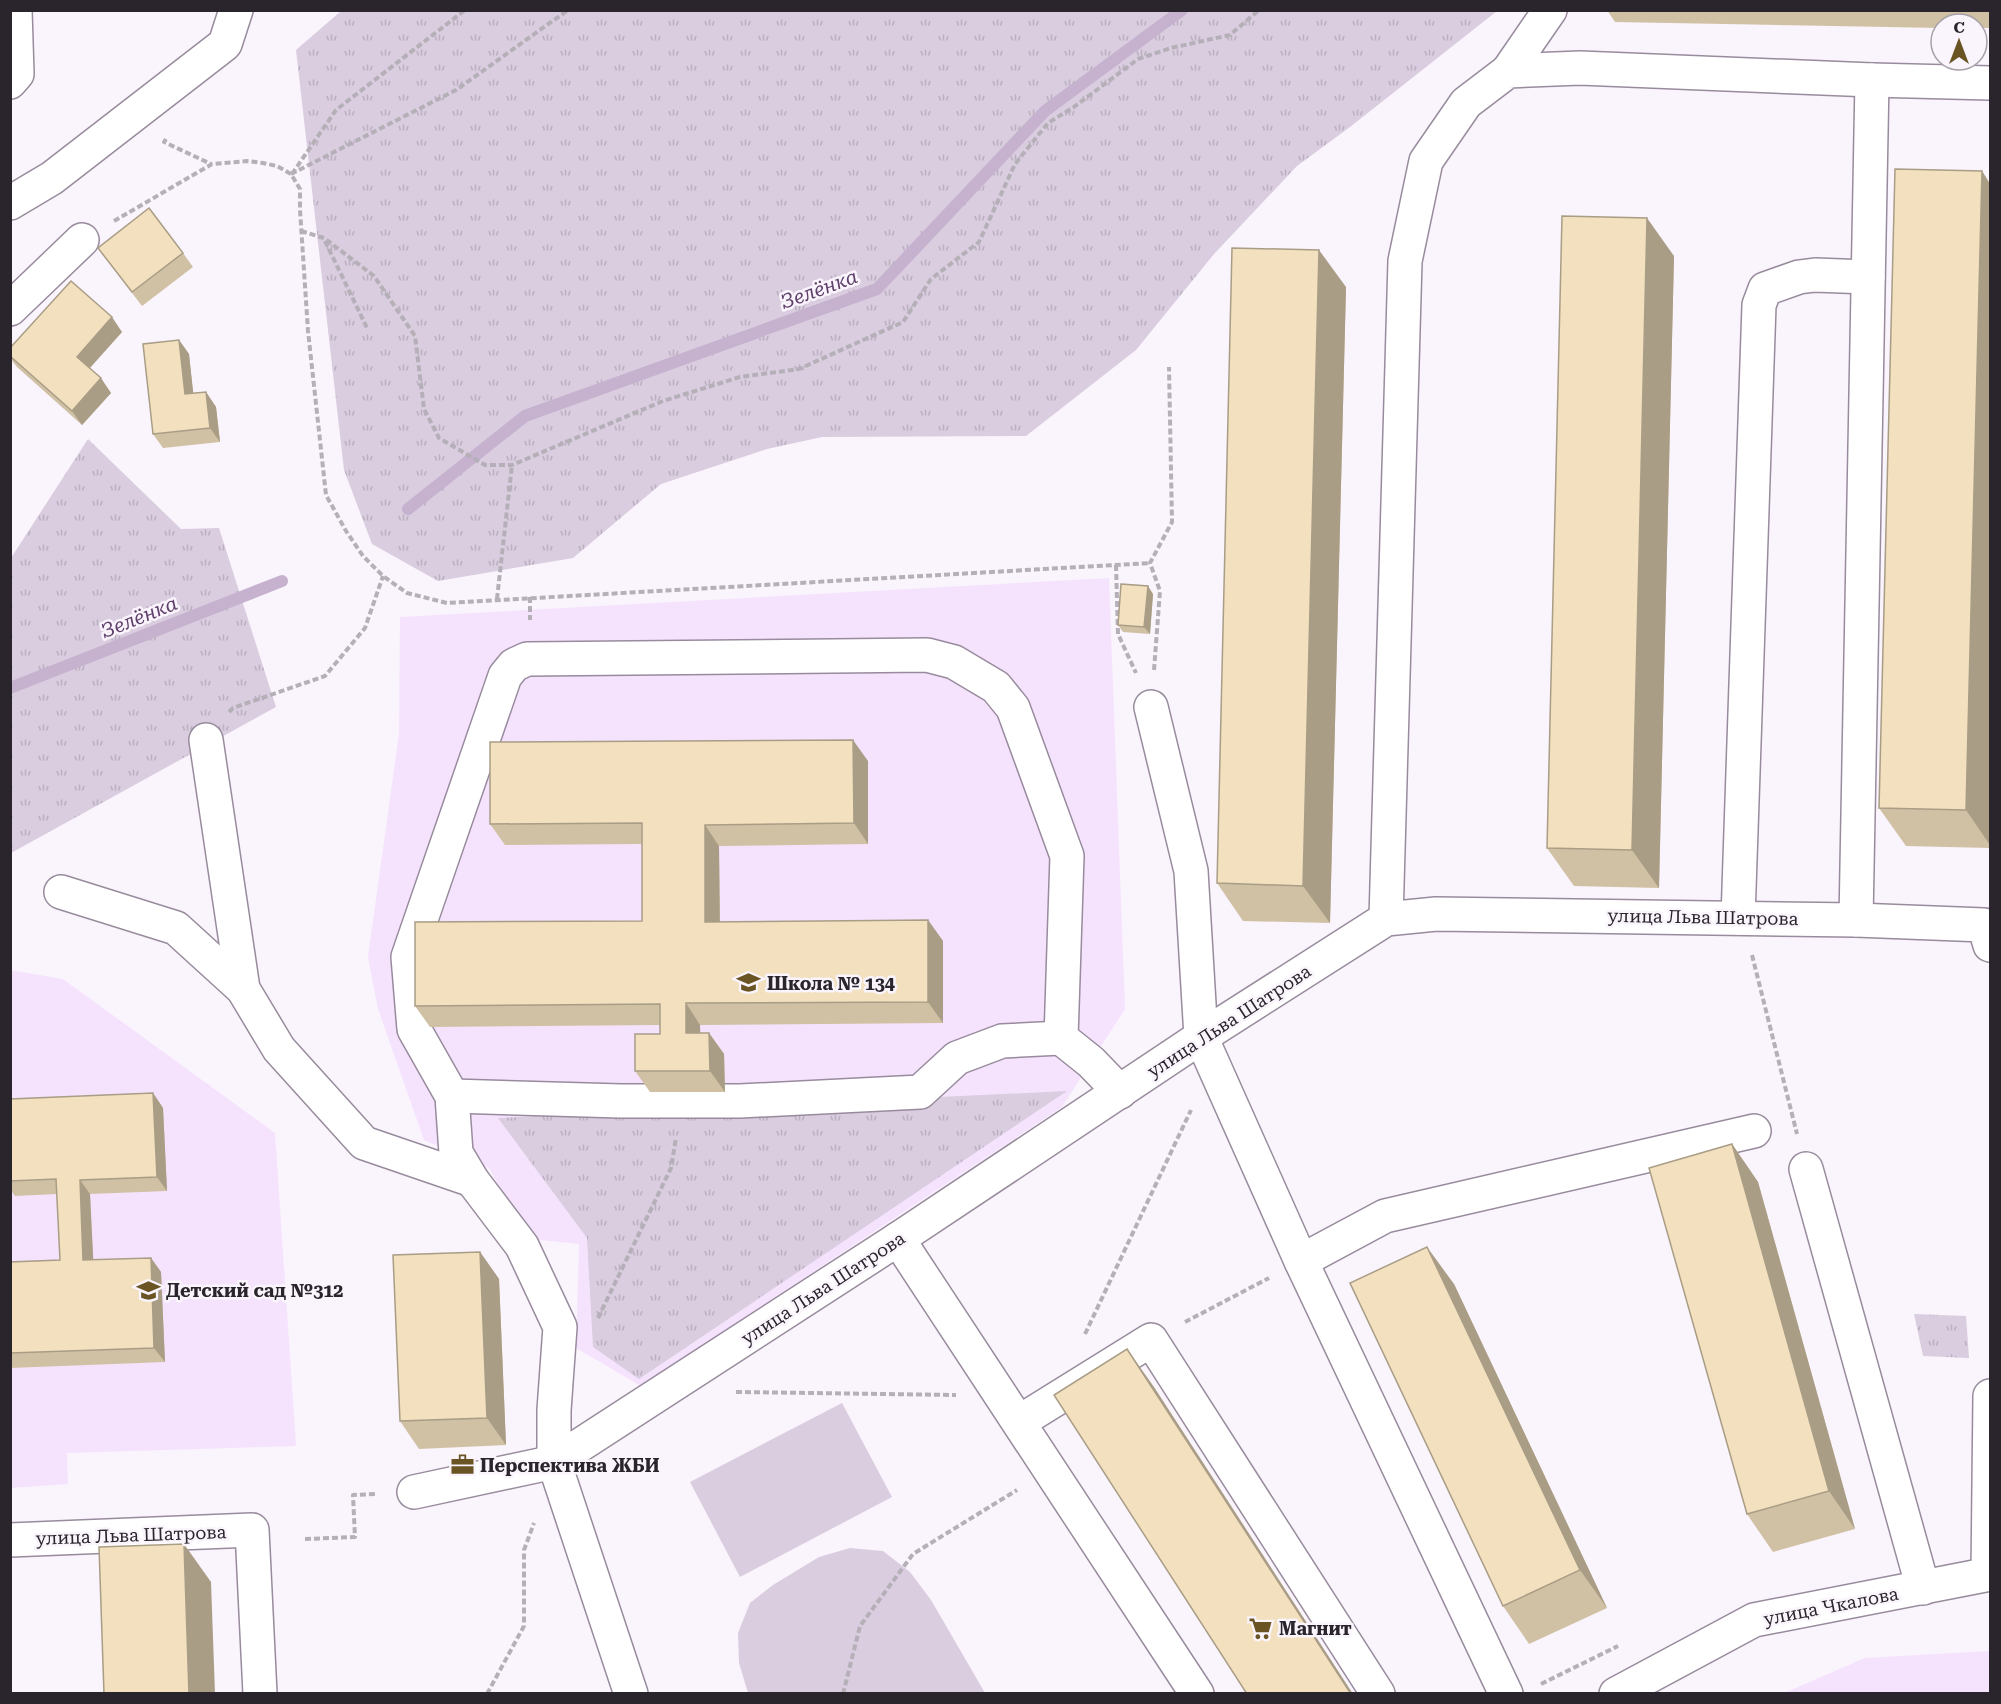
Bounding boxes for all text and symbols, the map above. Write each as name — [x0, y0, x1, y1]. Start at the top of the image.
north arrow — [1929, 12, 1989, 72]
text: С — [1953, 18, 1965, 37]
water label: Зелёнка — [777, 264, 861, 314]
water label: Зелёнка — [97, 591, 181, 643]
street label: улица Льва Шатрова — [1608, 905, 1799, 929]
street label: улица Льва Шатрова — [1143, 960, 1315, 1082]
school or university icon: Школа № 134 — [736, 970, 762, 996]
place label: Школа № 134 — [767, 973, 895, 994]
street label: улица Льва Шатрова — [737, 1227, 909, 1349]
school or university icon: Детский сад №312 — [135, 1277, 161, 1303]
place label: Детский сад №312 — [166, 1280, 343, 1301]
office icon: Перспектива ЖБИ — [449, 1452, 475, 1478]
place label: Перспектива ЖБИ — [480, 1455, 660, 1476]
street label: улица Льва Шатрова — [35, 1521, 227, 1549]
street label: улица Чкалова — [1762, 1583, 1900, 1629]
supermarket icon: Магнит — [1248, 1615, 1274, 1641]
place label: Магнит — [1279, 1618, 1352, 1639]

